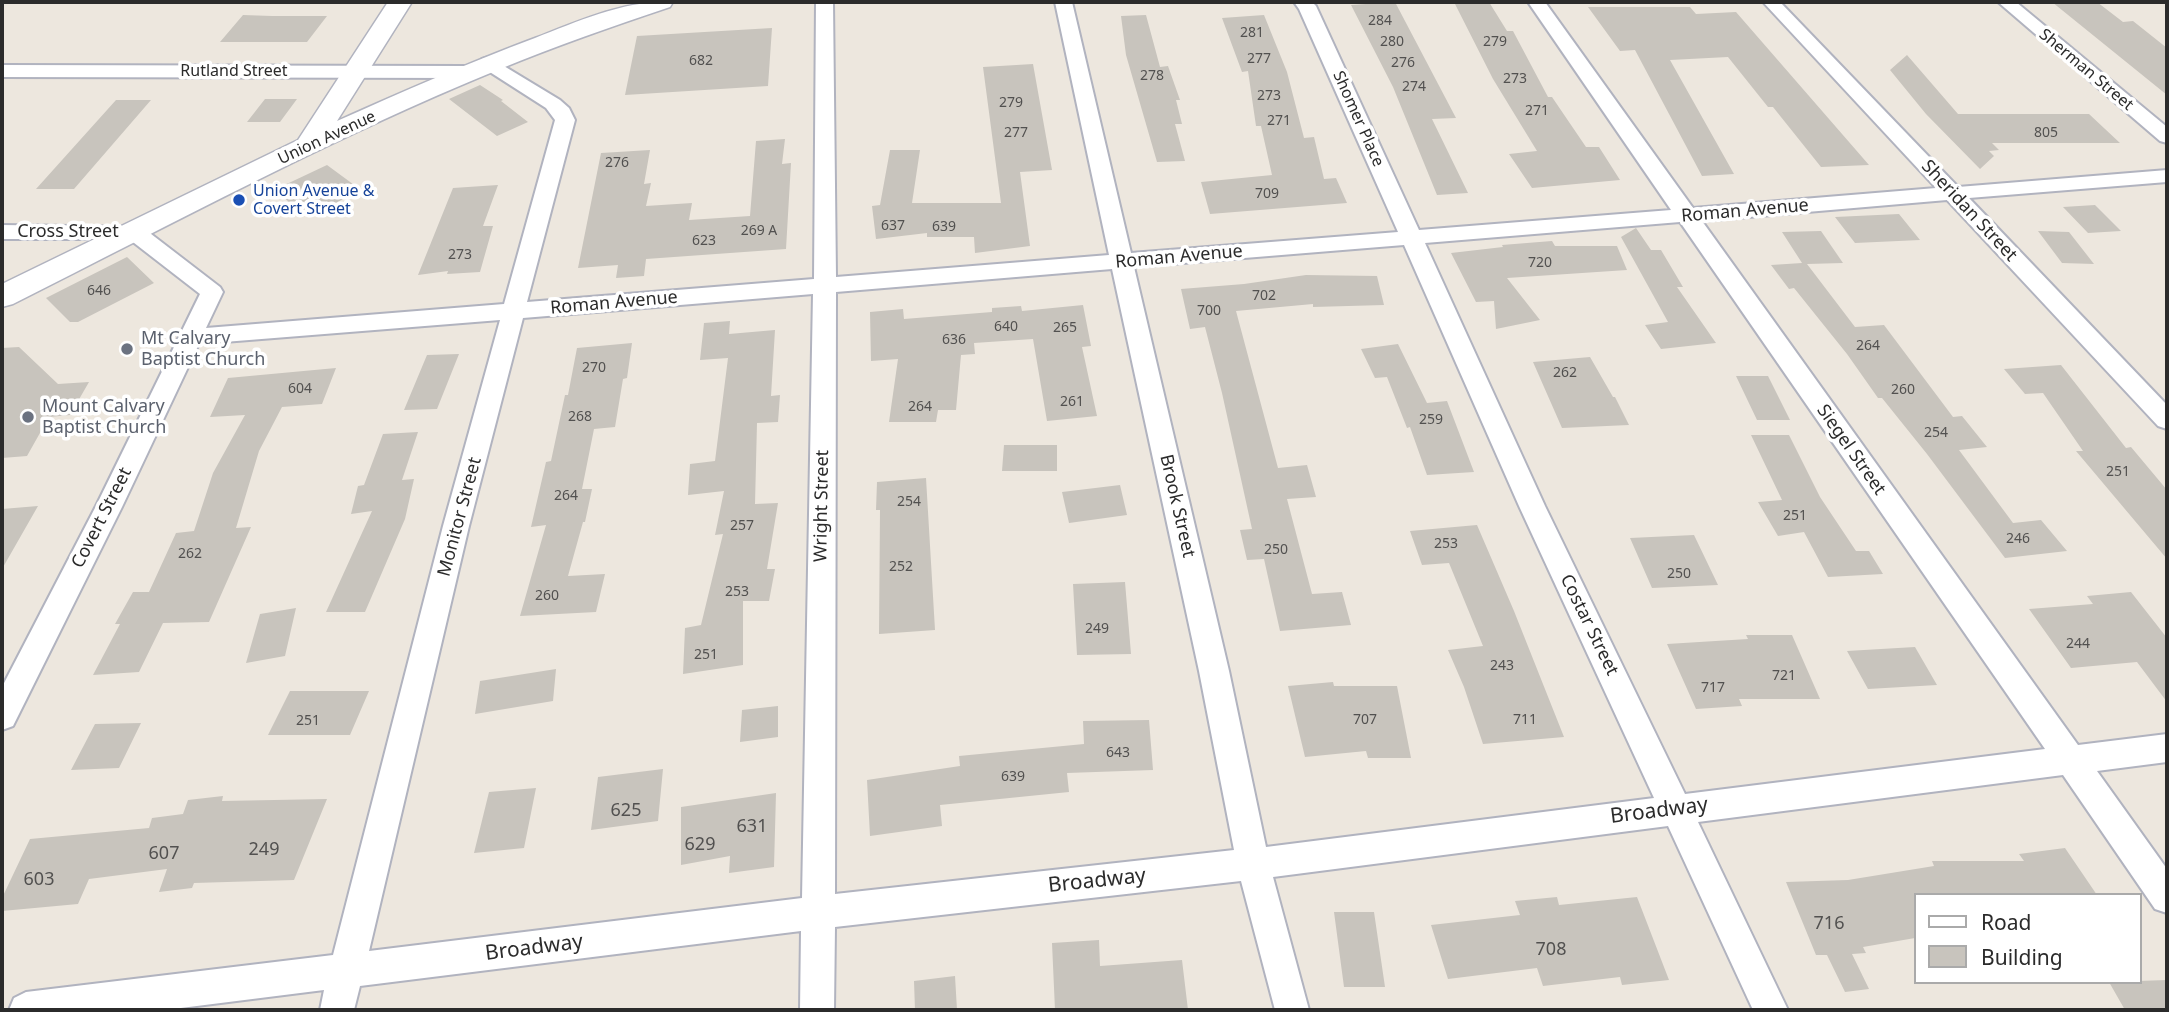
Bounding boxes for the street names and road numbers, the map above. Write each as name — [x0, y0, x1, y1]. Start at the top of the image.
street label: Sherman Street — [2035, 25, 2137, 115]
street label: Rutland Street — [180, 61, 288, 81]
street label: Shomer Place — [1328, 68, 1388, 170]
street label: Union Avenue — [275, 107, 379, 169]
street label: Sheridan Street — [1917, 156, 2021, 266]
street label: Roman Avenue — [1680, 195, 1810, 227]
street label: Cross Street — [17, 221, 119, 243]
street label: Roman Avenue — [1114, 241, 1244, 273]
street label: Roman Avenue — [549, 287, 679, 319]
street label: Siegel Street — [1812, 401, 1890, 499]
street label: Wright Street — [810, 450, 834, 562]
street label: Brook Street — [1155, 452, 1199, 560]
street label: Monitor Street — [434, 455, 486, 579]
street label: Covert Street — [67, 464, 137, 572]
street label: Costar Street — [1555, 571, 1623, 679]
street label: Broadway — [1609, 793, 1709, 829]
street label: Broadway — [1047, 863, 1147, 899]
street label: Broadway — [484, 930, 584, 966]

